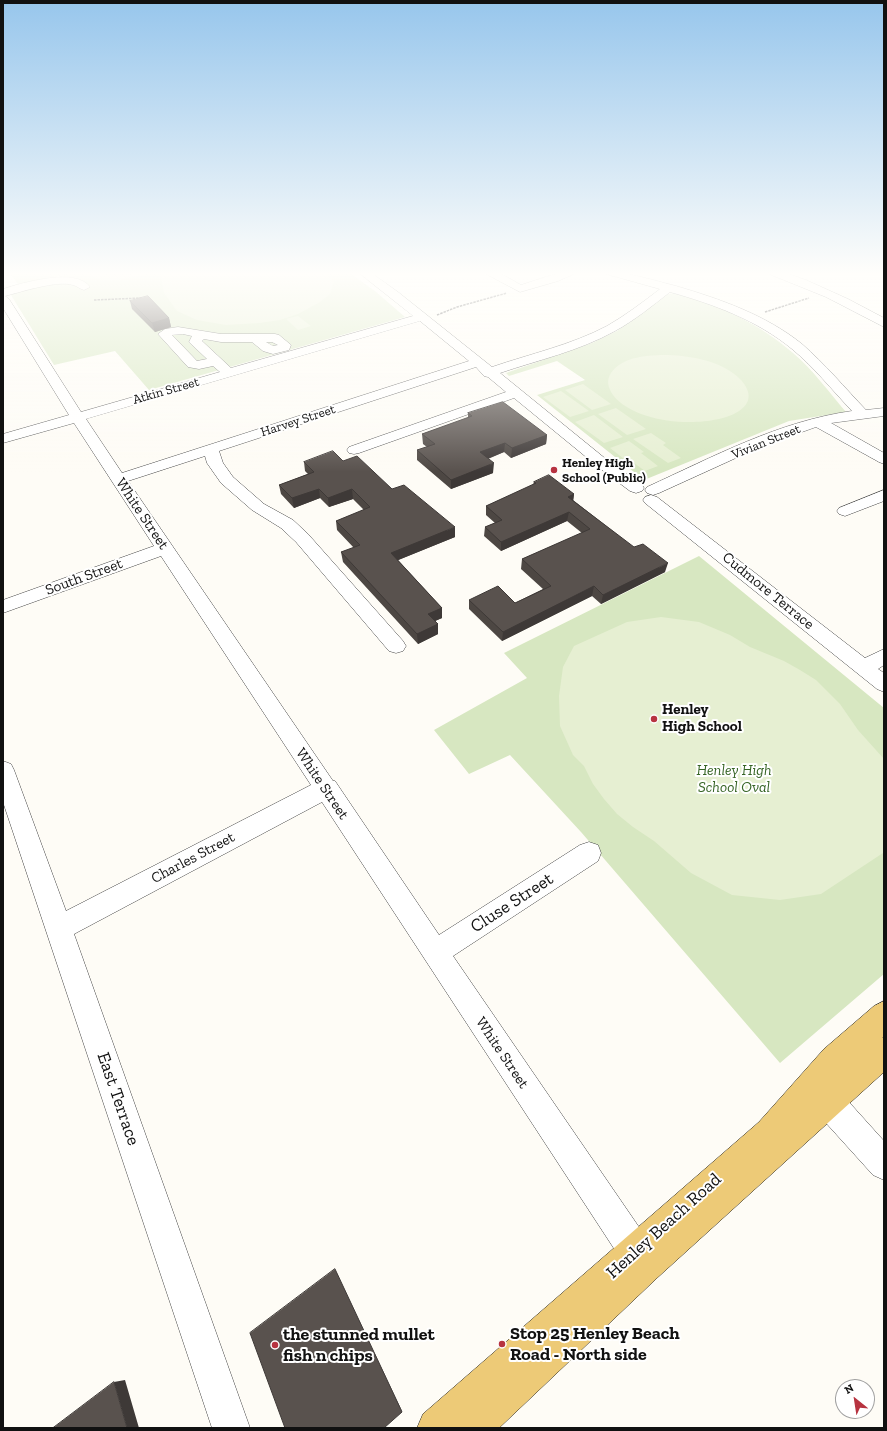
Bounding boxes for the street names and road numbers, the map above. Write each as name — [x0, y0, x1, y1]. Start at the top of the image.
street label: Atkin Street — [131, 374, 201, 408]
street label: Harvey Street — [259, 402, 337, 440]
street label: Vivian Street — [729, 421, 803, 463]
street label: White Street — [112, 475, 172, 553]
street label: Cudmore Terrace — [718, 548, 818, 634]
street label: South Street — [43, 555, 125, 599]
street label: White Street — [292, 745, 352, 823]
street label: Charles Street — [148, 828, 238, 888]
street label: Cluse Street — [467, 868, 557, 938]
street label: White Street — [472, 1014, 532, 1092]
street label: East Terrace — [92, 1050, 144, 1148]
street label: Henley Beach Road — [602, 1169, 726, 1283]

